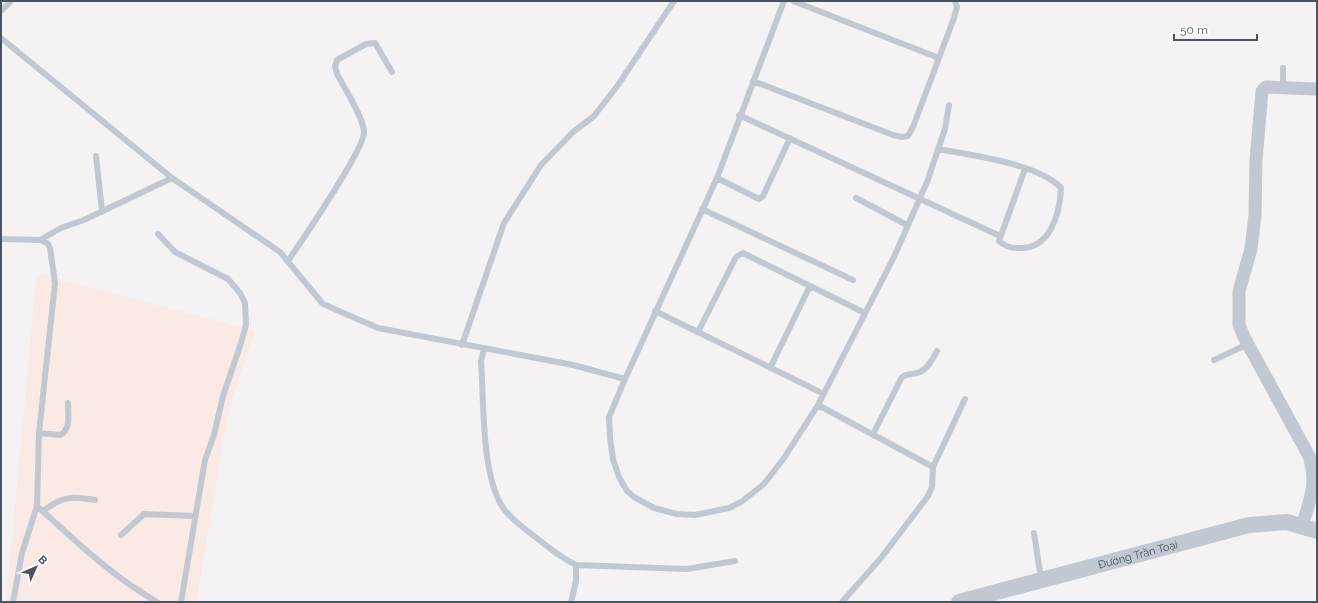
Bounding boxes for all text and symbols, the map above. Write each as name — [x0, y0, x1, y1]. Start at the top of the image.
scale bar — [1174, 16, 1257, 42]
text: 50 m — [1180, 23, 1208, 37]
street label: Đường Trần Toại — [1097, 538, 1179, 571]
north arrow — [16, 547, 56, 587]
text: B — [35, 553, 50, 568]

